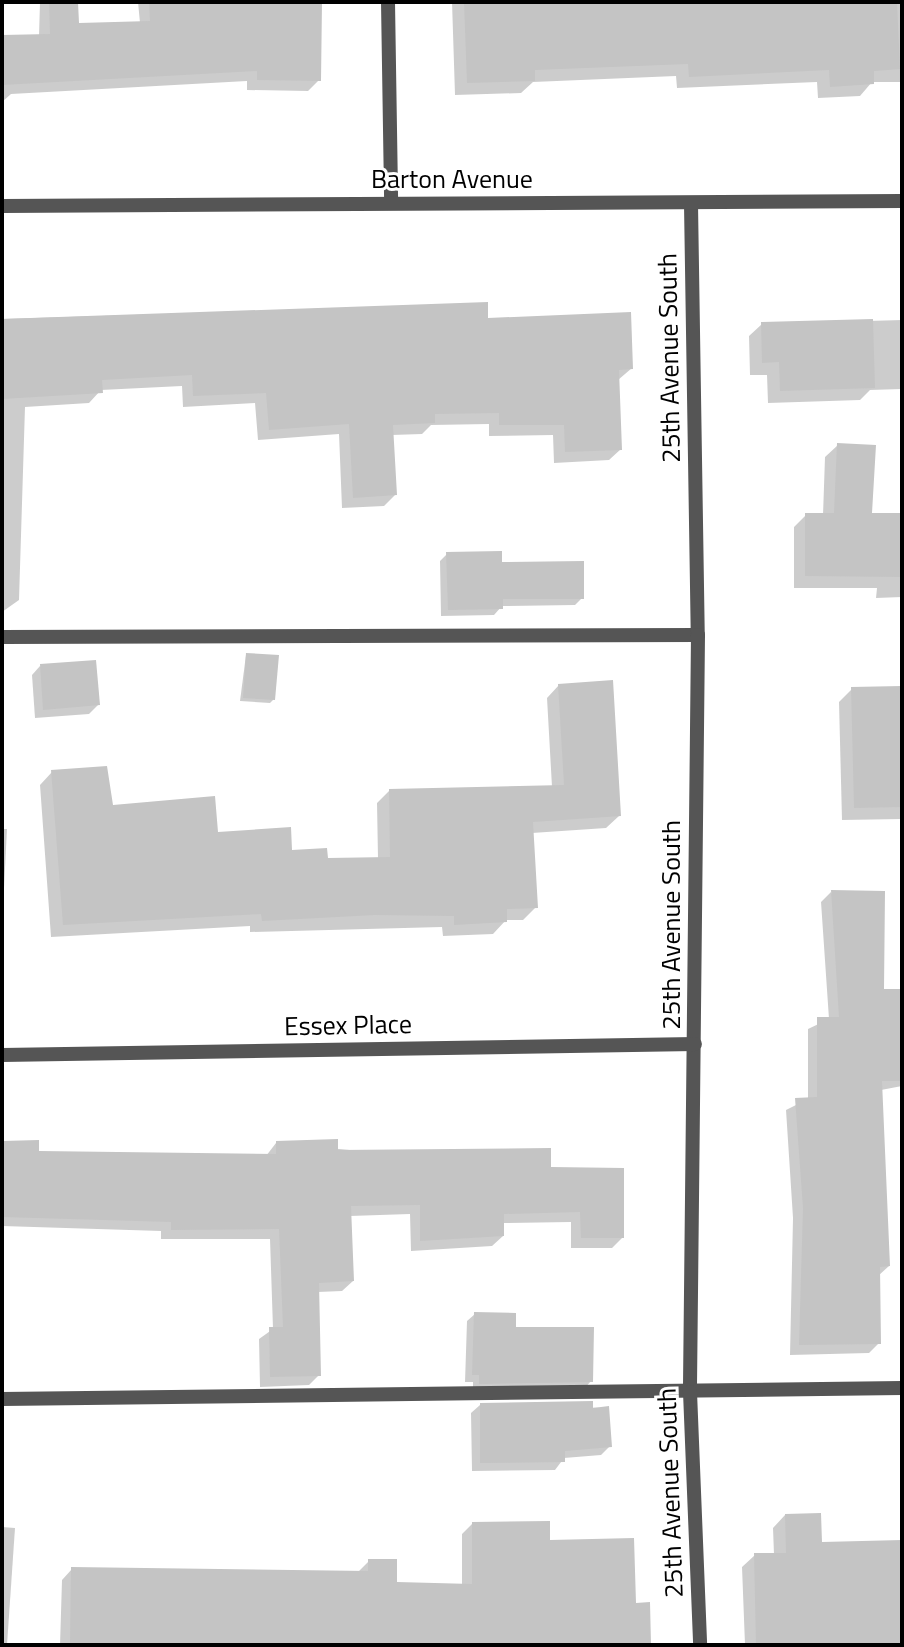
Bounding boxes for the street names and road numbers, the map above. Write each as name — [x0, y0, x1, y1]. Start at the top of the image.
street label: Barton Avenue — [371, 163, 533, 195]
street label: 25th Avenue South — [652, 253, 686, 463]
street label: 25th Avenue South — [655, 820, 687, 1030]
street label: Essex Place — [284, 1008, 412, 1042]
street label: 25th Avenue South — [651, 1388, 689, 1598]

